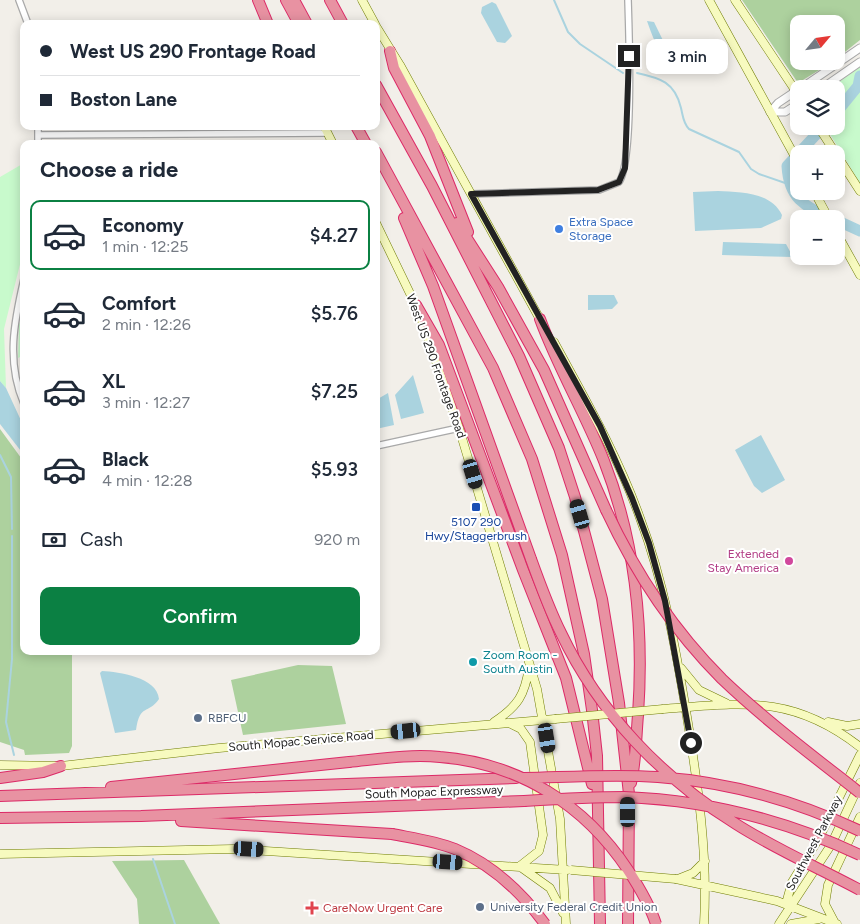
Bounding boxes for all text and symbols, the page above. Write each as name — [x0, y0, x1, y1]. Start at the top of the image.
north arrow — [790, 15, 845, 70]
map controls — [790, 15, 845, 265]
callout: 3 min — [646, 38, 729, 74]
text: West US 290 Frontage Road — [70, 40, 316, 63]
route end — [618, 45, 640, 67]
text: 3 min — [667, 47, 707, 66]
button: layers — [790, 80, 845, 135]
text: Boston Lane — [70, 88, 177, 111]
button: + — [790, 145, 845, 200]
text: Choose a ride — [40, 156, 178, 183]
button: − — [790, 210, 845, 265]
icon: car — [42, 213, 87, 258]
text: Economy — [102, 214, 184, 237]
place label: Extra Space Storage — [569, 215, 634, 243]
marker: Extra Space Storage — [553, 223, 565, 235]
text: $4.27 — [310, 224, 358, 247]
text: 1 min · 12:25 — [102, 237, 189, 256]
icon: car — [42, 291, 87, 336]
text: Comfort — [102, 292, 177, 315]
street label: West US 290 Frontage Road — [403, 292, 469, 440]
text: $5.76 — [311, 302, 358, 325]
text: 2 min · 12:26 — [102, 315, 191, 334]
icon: car — [42, 369, 87, 414]
text: XL — [102, 370, 125, 393]
text: $7.25 — [311, 380, 358, 403]
text: 3 min · 12:27 — [102, 393, 190, 412]
icon: car — [42, 447, 87, 492]
text: Black — [102, 448, 149, 471]
car — [461, 457, 484, 491]
text: $5.93 — [311, 458, 358, 481]
text: 4 min · 12:28 — [102, 471, 192, 490]
car — [568, 498, 591, 530]
marker: 5107 290 Hwy/Staggerbrush — [470, 501, 482, 513]
place label: 5107 290 Hwy/Staggerbrush — [425, 515, 527, 543]
icon: cash — [40, 526, 68, 554]
text: Cash — [80, 528, 123, 551]
text: 920 m — [314, 530, 360, 549]
place label: Extended Stay America — [707, 547, 779, 575]
marker: Extended Stay America — [783, 555, 795, 567]
button: Confirm — [40, 587, 360, 645]
place label: Zoom Room - South Austin — [483, 648, 557, 676]
marker: Zoom Room - South Austin — [467, 656, 479, 668]
place label: RBFCU — [208, 711, 247, 725]
marker: RBFCU — [192, 712, 204, 724]
car — [390, 722, 421, 740]
car — [537, 722, 556, 754]
street label: South Mopac Service Road — [228, 728, 374, 754]
route start — [680, 732, 702, 754]
street label: South Mopac Expressway — [365, 783, 504, 801]
street label: Southwest Parkway — [783, 793, 845, 893]
car — [620, 797, 635, 827]
car — [233, 841, 264, 857]
car — [432, 853, 463, 871]
place label: University Federal Credit Union — [490, 900, 658, 914]
marker: CareNow Urgent Care — [305, 901, 319, 915]
place label: CareNow Urgent Care — [323, 901, 443, 915]
marker: University Federal Credit Union — [474, 901, 486, 913]

